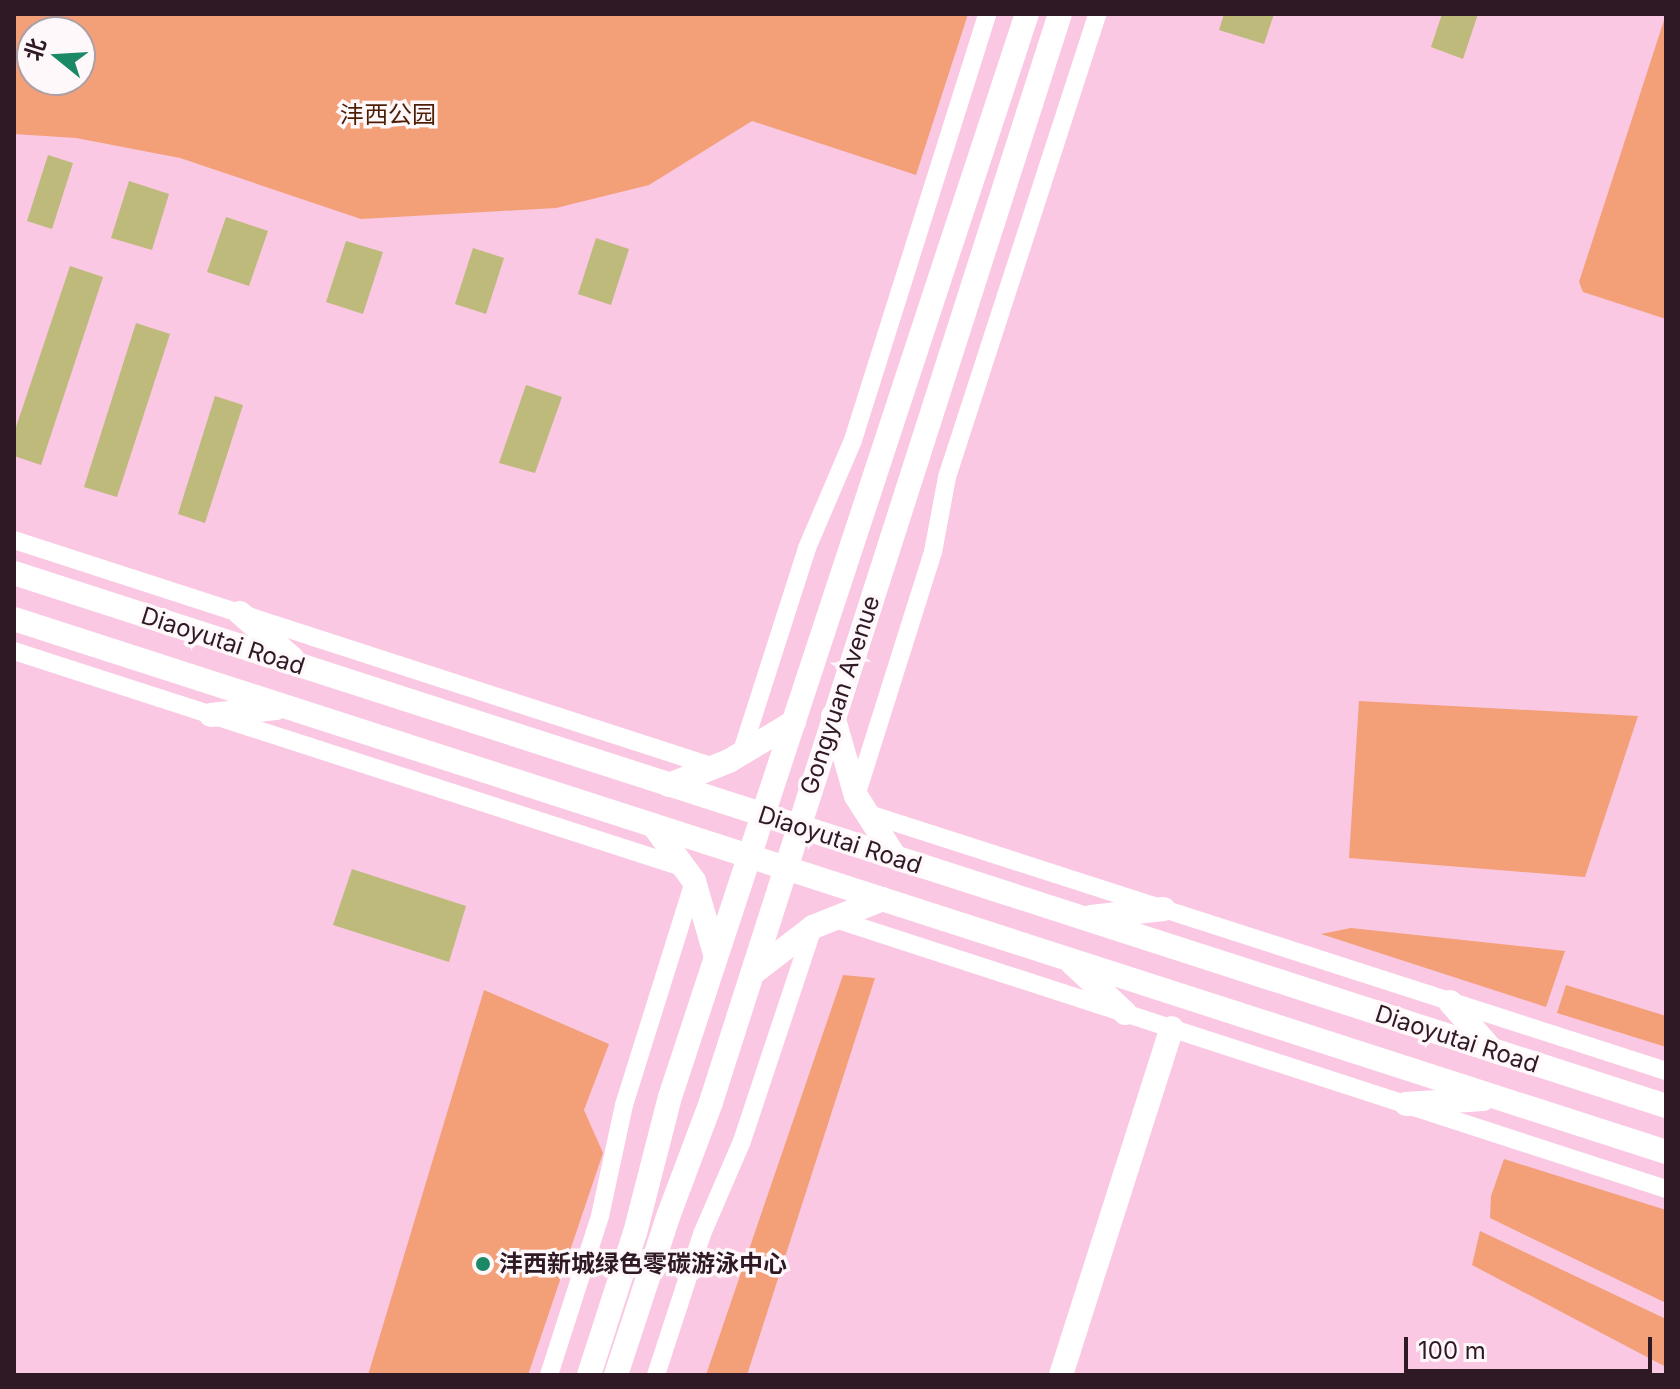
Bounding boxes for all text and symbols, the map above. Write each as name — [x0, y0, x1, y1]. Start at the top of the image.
north arrow — [16, 16, 96, 96]
text: 北 — [19, 35, 51, 64]
park label: 沣西公园 — [340, 101, 436, 129]
street label: Gongyuan Avenue — [794, 592, 886, 798]
street label: Diaoyutai Road — [138, 601, 308, 681]
street label: Diaoyutai Road — [755, 800, 925, 880]
street label: Diaoyutai Road — [1372, 999, 1542, 1079]
place label: 沣西新城绿色零碳游泳中心 — [499, 1250, 787, 1278]
marker: 沣西新城绿色零碳游泳中心 — [474, 1255, 492, 1273]
scale bar — [1408, 1321, 1656, 1371]
text: 100 m — [1418, 1336, 1486, 1365]

